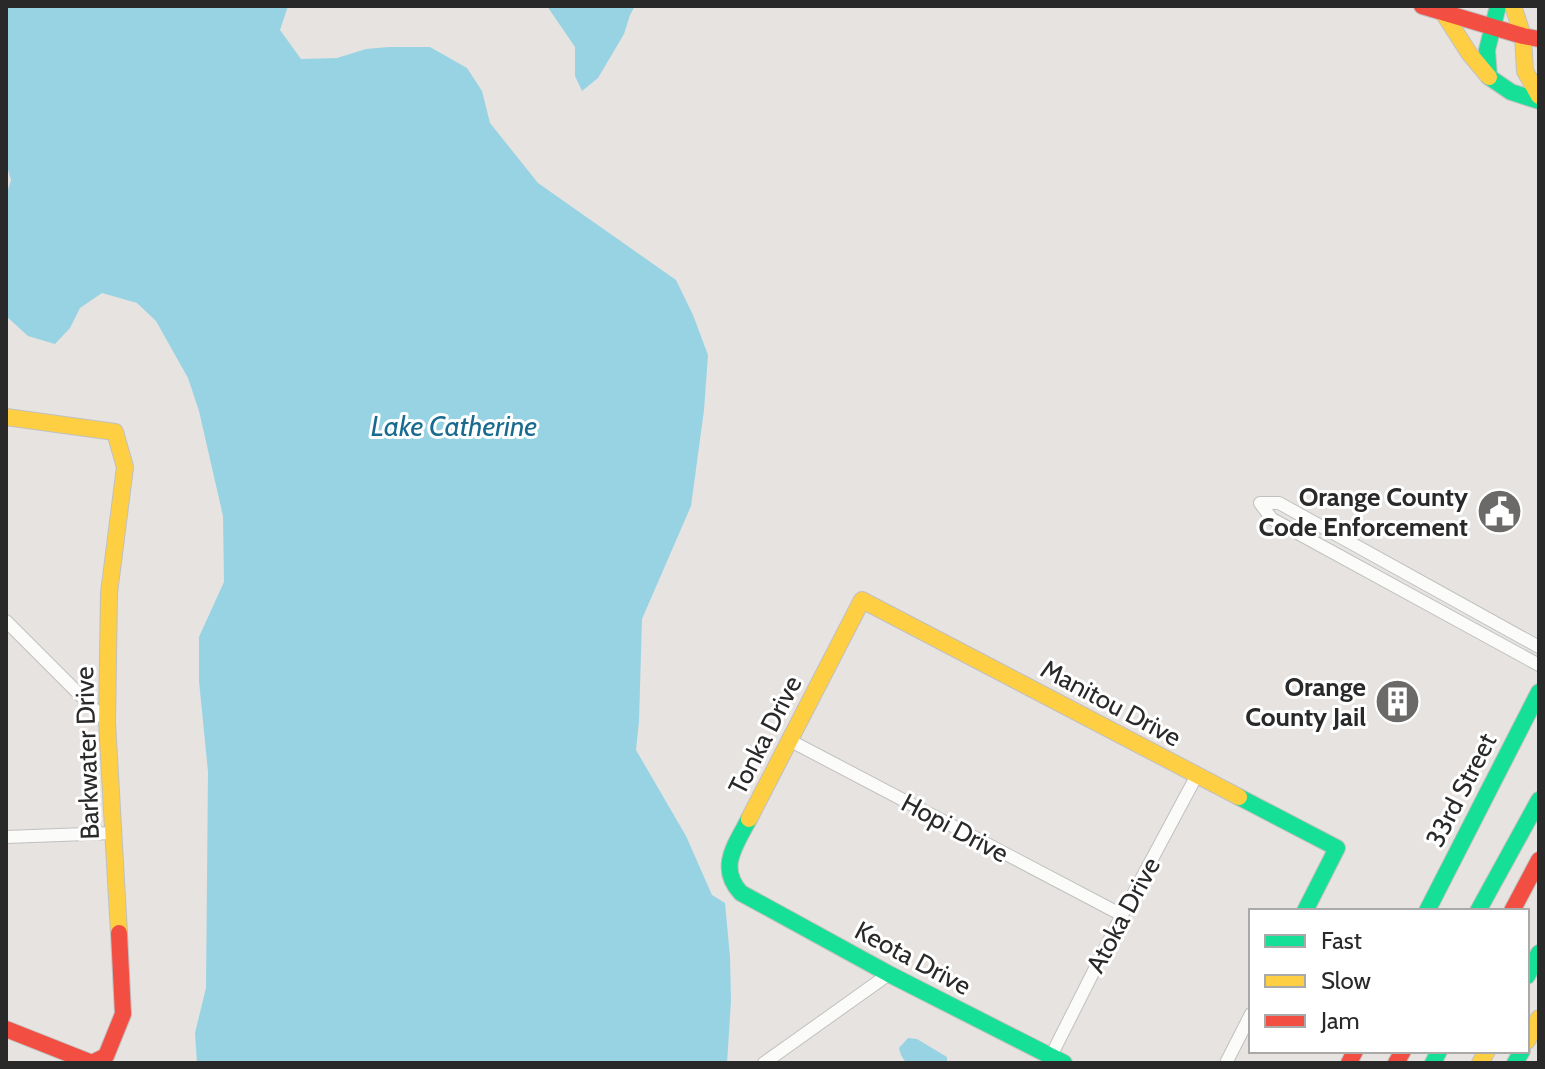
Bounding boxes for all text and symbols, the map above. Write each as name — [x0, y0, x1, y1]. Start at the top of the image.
water label: Lake Catherine — [371, 409, 537, 443]
place label: Orange County Code Enforcement — [1259, 481, 1468, 543]
public building icon: Orange County Code Enforcement — [1475, 488, 1523, 536]
street label: Manitou Drive — [1035, 653, 1187, 753]
street label: Barkwater Drive — [68, 666, 106, 840]
street label: Tonka Drive — [722, 670, 808, 800]
place label: Orange County Jail — [1245, 671, 1366, 733]
building icon: Orange County Jail — [1373, 678, 1421, 726]
street label: 33rd Street — [1419, 728, 1503, 852]
street label: Hopi Drive — [896, 787, 1014, 869]
street label: Atoka Drive — [1079, 852, 1167, 978]
legend — [1249, 909, 1529, 1053]
street label: Keota Drive — [850, 914, 976, 1002]
text: Fast — [1321, 926, 1362, 955]
text: Slow — [1321, 966, 1371, 995]
text: Jam — [1320, 1006, 1359, 1035]

